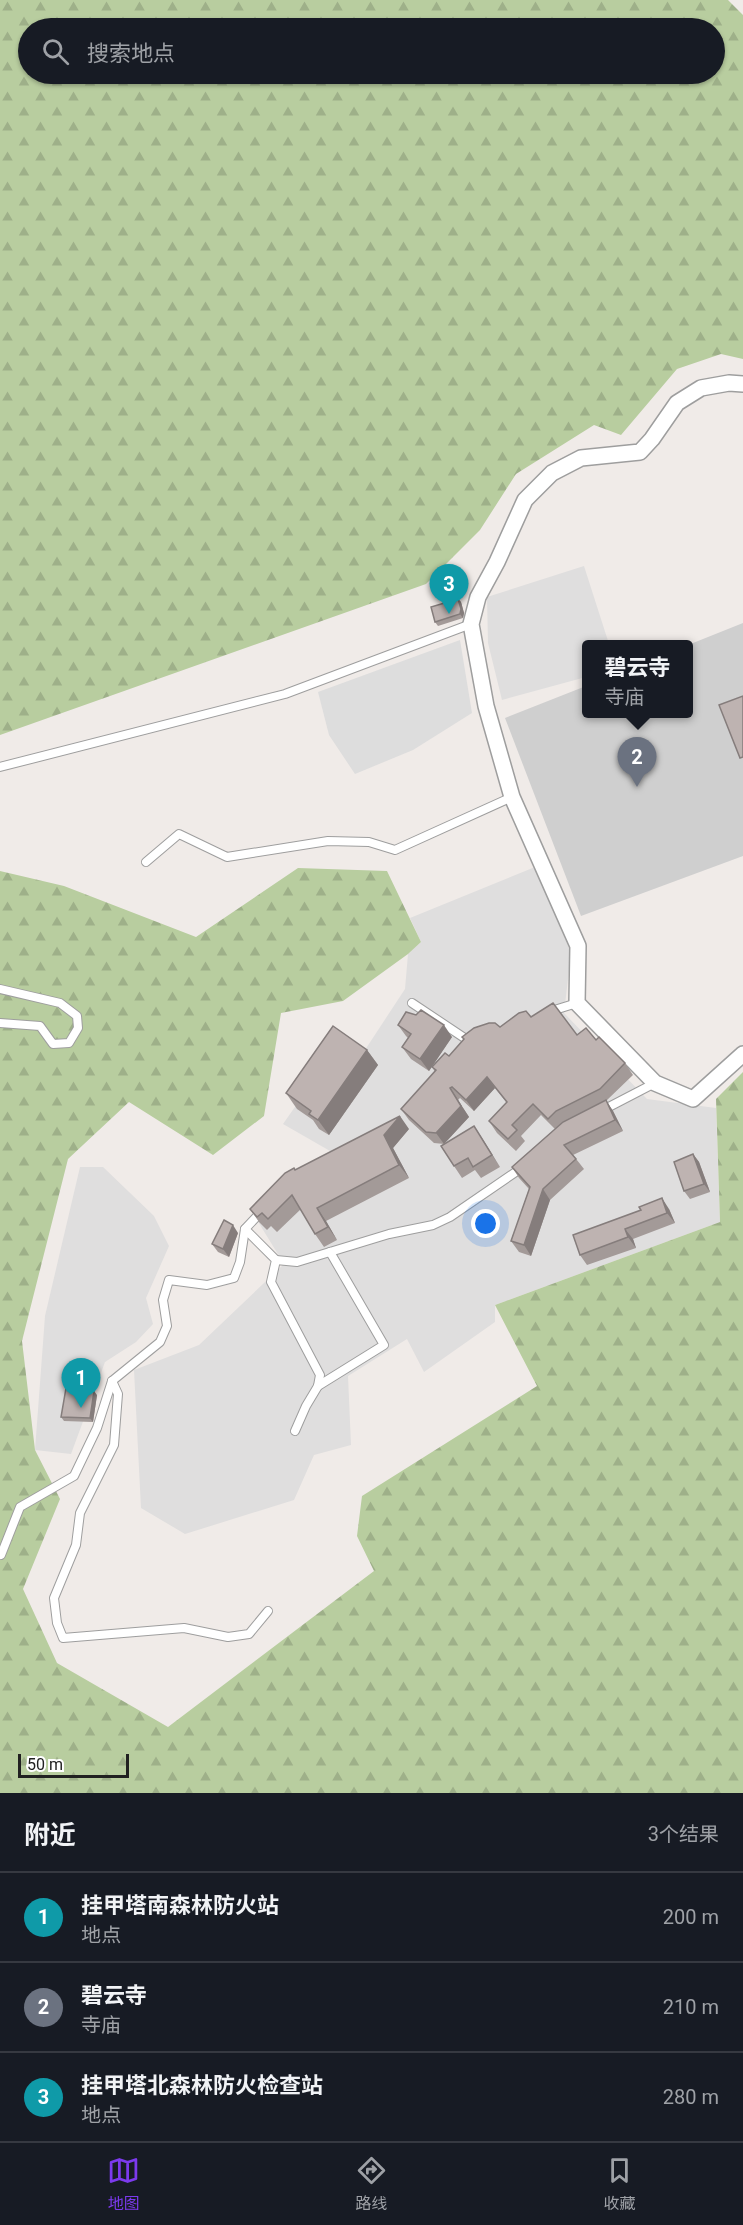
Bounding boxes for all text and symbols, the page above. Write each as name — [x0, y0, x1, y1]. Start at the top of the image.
search box — [18, 18, 725, 84]
icon: search — [39, 35, 72, 68]
text: 搜索地点 — [87, 41, 175, 66]
pin: 3 — [430, 564, 468, 614]
popup — [582, 640, 693, 718]
text: 碧云寺 — [604, 655, 671, 680]
text: 寺庙 — [604, 685, 644, 709]
pin: 2 — [618, 738, 656, 787]
your location — [471, 1209, 500, 1238]
pin: 1 — [62, 1358, 100, 1408]
scale bar — [18, 1751, 129, 1778]
text: 50 m — [27, 1755, 63, 1774]
text: 附近 — [24, 1820, 76, 1850]
text: 3个结果 — [648, 1822, 719, 1846]
text: 挂甲塔南森林防火站 — [81, 1893, 279, 1918]
text: 1 — [38, 1905, 49, 1929]
text: 200 m — [663, 1905, 719, 1929]
text: 地点 — [81, 1923, 121, 1947]
text: 碧云寺 — [81, 1983, 147, 2008]
text: 2 — [38, 1995, 49, 2019]
text: 210 m — [663, 1995, 719, 2019]
text: 寺庙 — [81, 2013, 121, 2037]
text: 挂甲塔北森林防火检查站 — [81, 2073, 323, 2098]
text: 3 — [38, 2085, 49, 2109]
text: 280 m — [663, 2085, 719, 2109]
text: 地点 — [81, 2103, 121, 2127]
tab: 地图 — [107, 2154, 140, 2214]
tab: 路线 — [355, 2154, 388, 2214]
tab: 收藏 — [603, 2154, 636, 2214]

